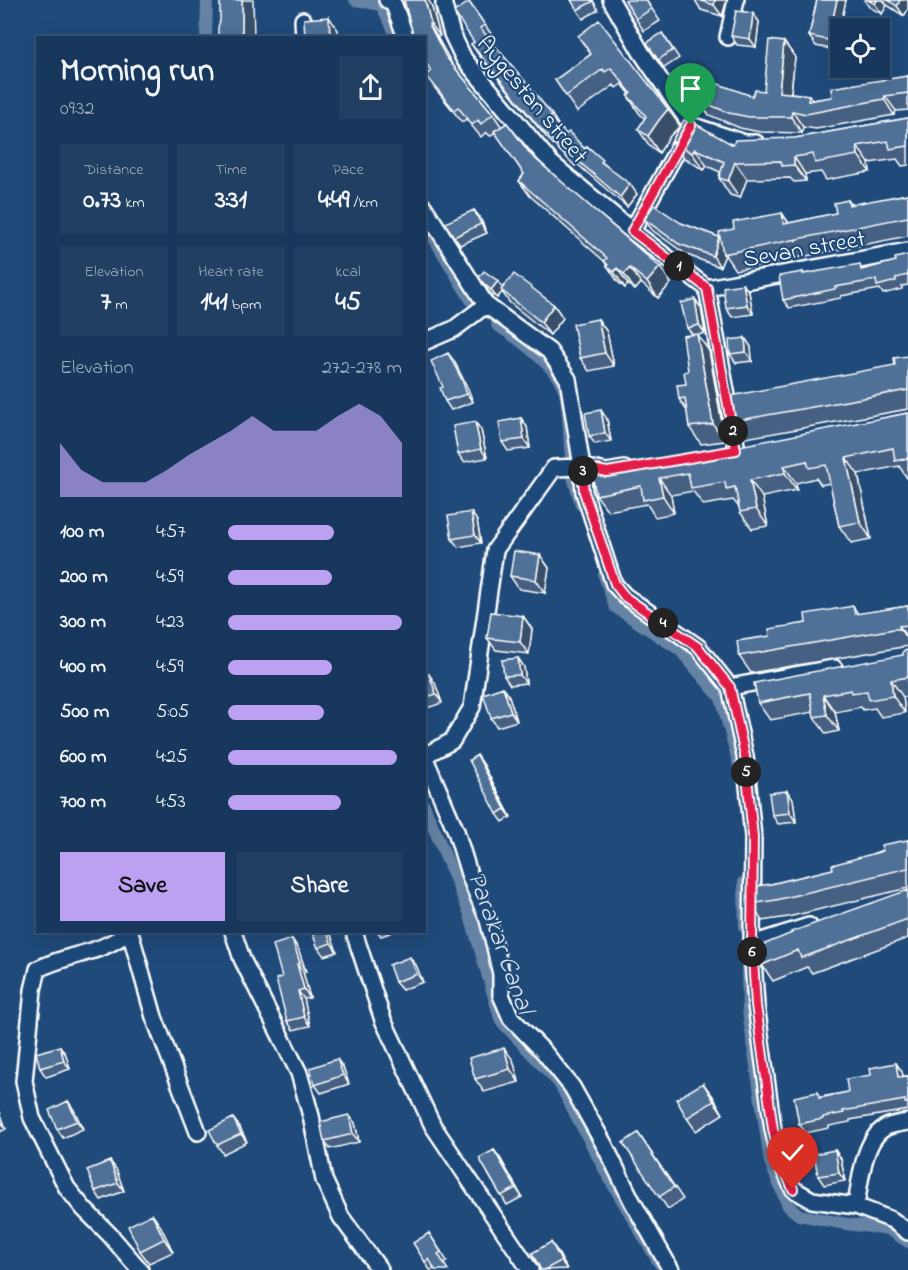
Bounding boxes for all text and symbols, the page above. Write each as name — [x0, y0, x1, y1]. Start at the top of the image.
map controls — [830, 18, 890, 78]
button: locate — [830, 18, 890, 78]
street label: Aygestan street — [466, 29, 595, 173]
text: Morning run — [60, 48, 214, 96]
button: share — [339, 56, 402, 119]
pin — [665, 63, 716, 125]
icon: arrive — [674, 72, 707, 105]
text: 09:32 — [60, 95, 95, 124]
text: Distance — [85, 158, 143, 182]
text: Time — [215, 158, 247, 182]
text: Pace — [332, 158, 364, 182]
text: 0.73 — [83, 182, 121, 220]
text: 3:31 — [215, 182, 247, 220]
text: 4:49 — [318, 182, 350, 220]
text: km — [121, 191, 145, 215]
text: /km — [350, 191, 378, 215]
street label: Sevan street — [741, 223, 868, 278]
pin: 1 — [664, 251, 694, 281]
text: 1 — [676, 254, 682, 278]
text: Elevation — [85, 260, 143, 284]
text: Heart rate — [198, 260, 264, 284]
text: kcal — [335, 260, 361, 284]
text: 7 — [100, 284, 111, 322]
text: 141 — [201, 284, 228, 322]
text: 45 — [335, 284, 361, 322]
text: m — [111, 293, 128, 317]
text: bpm — [228, 293, 261, 317]
text: Elevation — [60, 354, 134, 383]
text: 272–278 m — [322, 354, 402, 383]
pin: 2 — [718, 416, 748, 446]
text: 2 — [729, 419, 737, 443]
pin: 3 — [568, 456, 598, 486]
text: 3 — [580, 459, 586, 483]
text: 100 m — [60, 518, 104, 547]
text: 4:57 — [156, 518, 186, 547]
text: 200 m — [60, 563, 108, 592]
text: 4:59 — [156, 563, 183, 592]
text: 300 m — [60, 608, 106, 637]
text: 4:23 — [156, 608, 184, 637]
pin: 4 — [648, 608, 678, 638]
text: 4 — [660, 611, 666, 635]
text: 400 m — [60, 653, 106, 682]
text: 4:59 — [156, 653, 183, 682]
text: 500 m — [60, 698, 109, 727]
text: 5:05 — [156, 698, 189, 727]
text: 600 m — [60, 743, 107, 772]
text: 4:25 — [156, 743, 187, 772]
pin: 5 — [731, 757, 761, 787]
text: 5 — [741, 760, 751, 784]
text: 700 m — [60, 788, 106, 817]
text: 4:53 — [156, 788, 186, 817]
button: Save — [60, 852, 225, 921]
button: Share — [237, 852, 402, 921]
water label: Parakar Canal — [456, 866, 543, 1022]
pin: 6 — [737, 937, 767, 967]
text: 6 — [748, 940, 756, 964]
pin — [767, 1127, 818, 1189]
icon: check — [776, 1136, 809, 1169]

